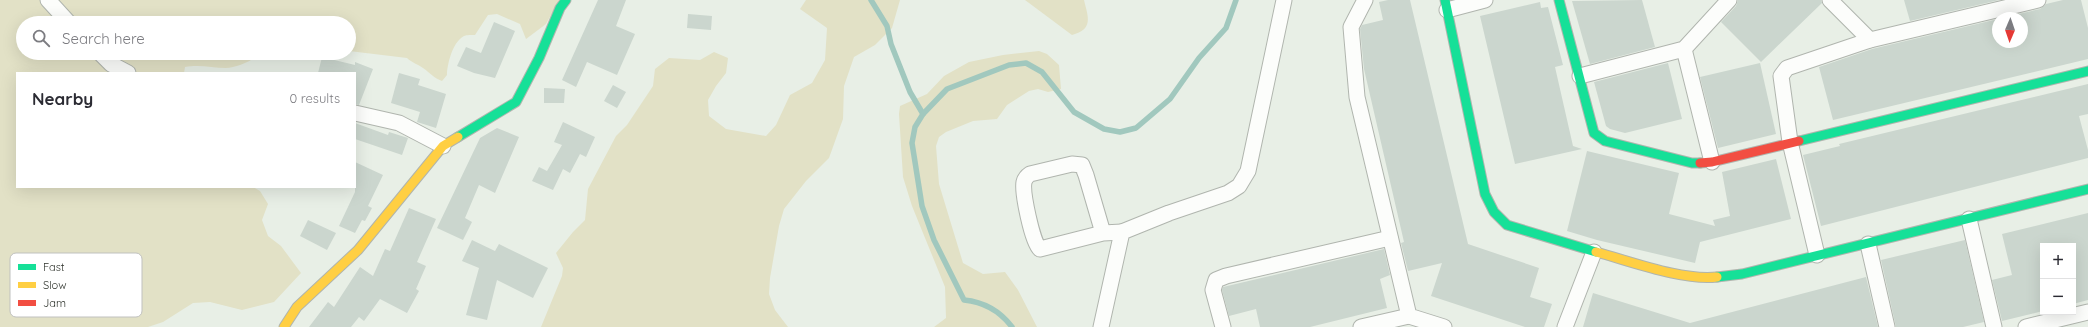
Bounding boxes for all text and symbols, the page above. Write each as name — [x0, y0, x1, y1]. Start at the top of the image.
north arrow — [1992, 12, 2028, 48]
search box — [16, 16, 356, 60]
icon: search — [30, 27, 52, 49]
text: Search here — [62, 29, 145, 48]
text: Nearby — [32, 88, 93, 109]
text: 0 results — [289, 90, 340, 106]
map controls — [2040, 243, 2076, 315]
button: + — [2040, 243, 2076, 279]
legend — [10, 253, 142, 317]
text: Fast — [43, 260, 65, 274]
text: Slow — [43, 278, 67, 292]
button: − — [2040, 279, 2076, 315]
text: Jam — [43, 296, 66, 310]

